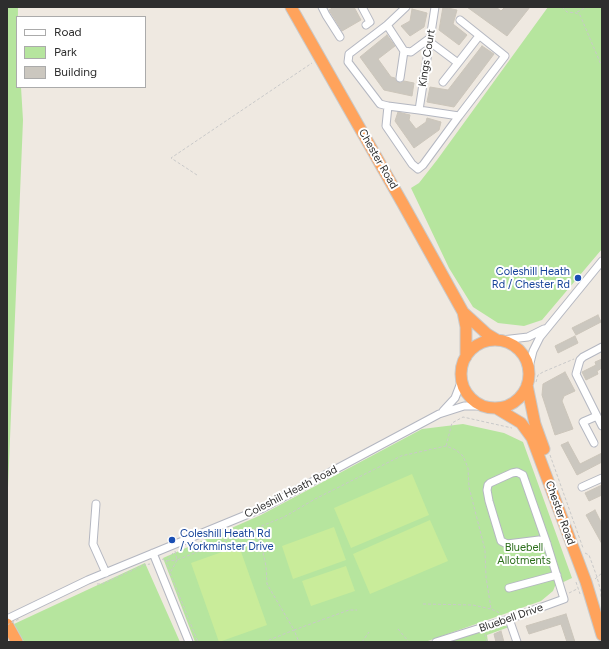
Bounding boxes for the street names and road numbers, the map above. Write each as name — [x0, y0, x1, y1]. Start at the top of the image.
street label: Kings Court — [416, 28, 438, 88]
street label: Chester Road — [356, 127, 400, 191]
street label: Coleshill Heath Road — [242, 463, 340, 521]
street label: Chester Road — [542, 479, 578, 547]
street label: Bluebell Drive — [477, 601, 545, 635]

